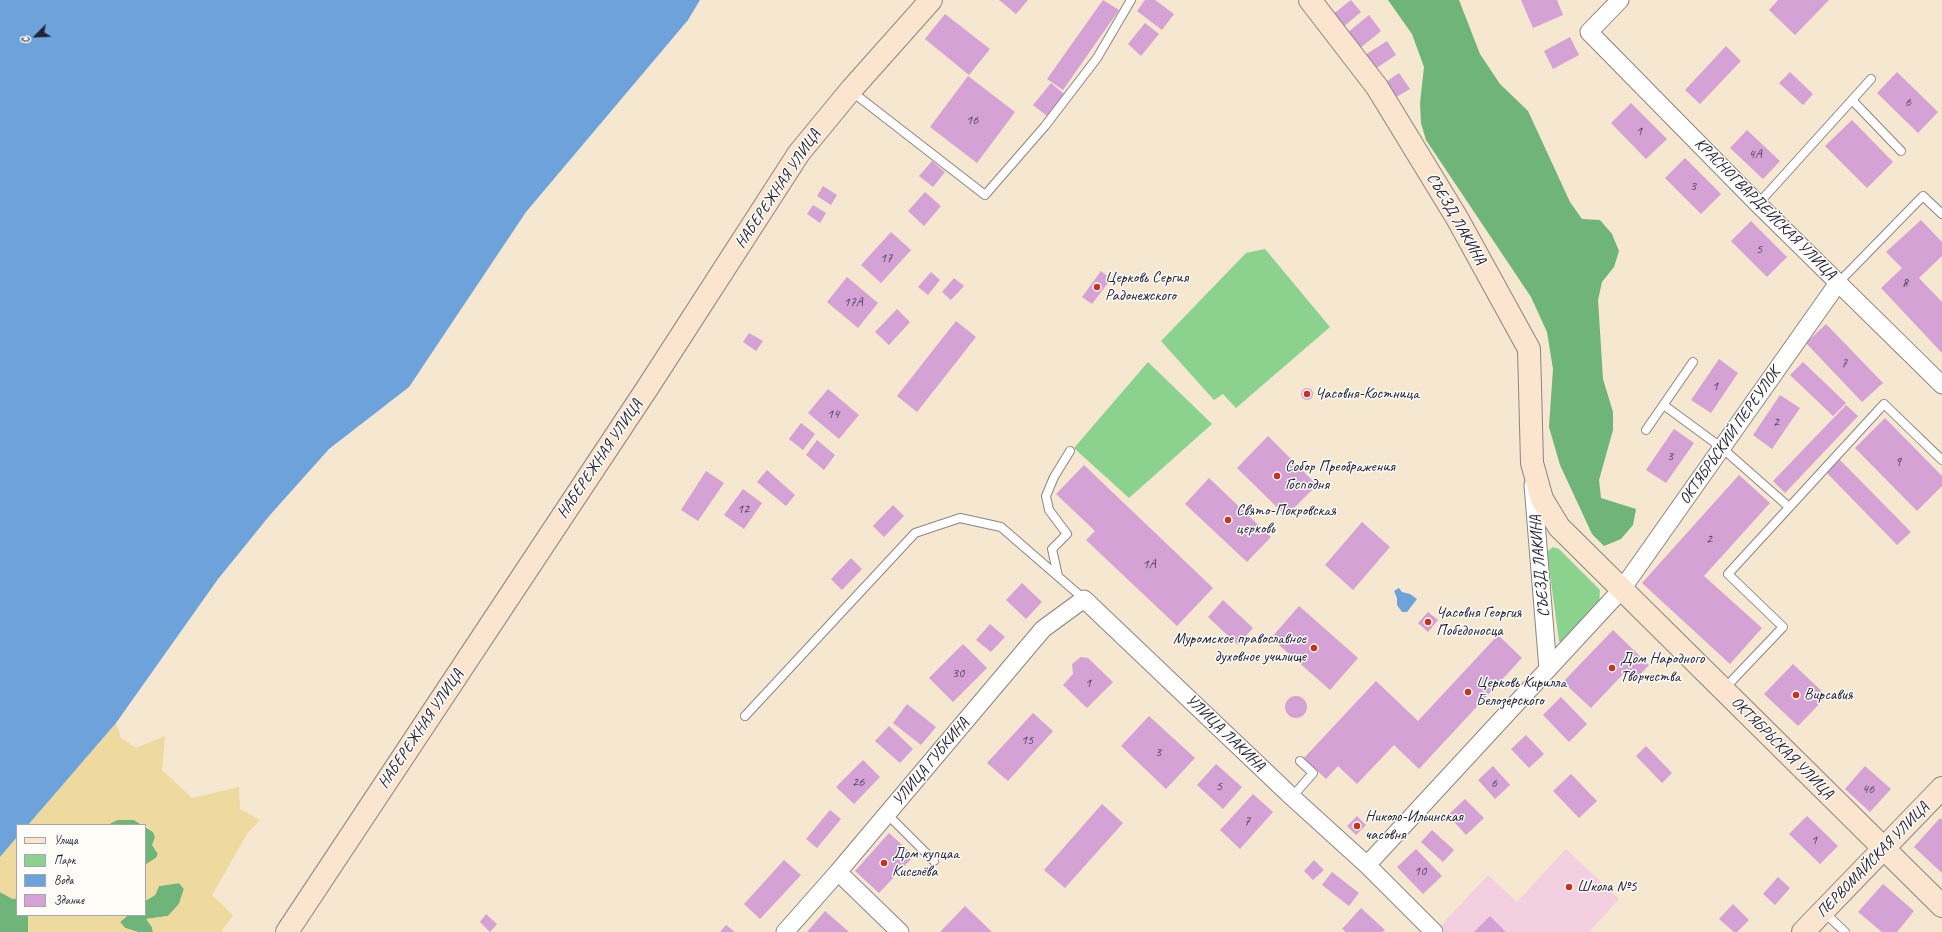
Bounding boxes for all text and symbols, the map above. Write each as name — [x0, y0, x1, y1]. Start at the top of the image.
north arrow — [16, 16, 56, 56]
text: С — [18, 36, 33, 46]
house number: 6 — [1905, 94, 1911, 110]
house number: 16 — [966, 112, 978, 128]
house number: 1 — [1636, 123, 1642, 139]
street label: НАБЕРЕЖНАЯ УЛИЦА — [731, 126, 825, 252]
street label: КРАСНОГВАРДЕЙСКАЯ УЛИЦА — [1690, 134, 1840, 284]
house number: 4А — [1748, 146, 1762, 162]
street label: СЪЕЗД ЛАКИНА — [1422, 170, 1490, 268]
house number: 3 — [1690, 178, 1696, 194]
house number: 5 — [1756, 241, 1762, 257]
house number: 17 — [880, 250, 892, 266]
place label: Церковь Сергия Радонежского — [1105, 268, 1188, 306]
house number: 8 — [1902, 275, 1908, 291]
marker: Церковь Сергия Радонежского — [1092, 282, 1102, 292]
house number: 17А — [843, 294, 863, 310]
house number: 7 — [1841, 355, 1847, 371]
street label: ОКТЯБРЬСКИЙ ПЕРЕУЛОК — [1675, 364, 1785, 508]
house number: 1 — [1712, 378, 1718, 394]
place label: Часовня-Костница — [1315, 384, 1419, 404]
marker: Часовня-Костница — [1302, 389, 1312, 399]
street label: НАБЕРЕЖНАЯ УЛИЦА — [553, 396, 647, 522]
house number: 14 — [827, 406, 839, 422]
house number: 2 — [1773, 414, 1779, 430]
house number: 3 — [1667, 448, 1673, 464]
house number: 9 — [1895, 454, 1901, 470]
place label: Собор Преображения Господня — [1285, 457, 1395, 495]
marker: Собор Преображения Господня — [1272, 471, 1282, 481]
house number: 12 — [737, 501, 749, 517]
place label: Свято-Покровская церковь — [1236, 501, 1336, 539]
street label: СЪЕЗД ЛАКИНА — [1526, 514, 1554, 618]
marker: Свято-Покровская церковь — [1223, 515, 1233, 525]
house number: 2 — [1706, 531, 1712, 547]
house number: 1А — [1142, 556, 1156, 572]
place label: Часовня Георгия Победоносца — [1436, 603, 1521, 641]
marker: Часовня Георгия Победоносца — [1423, 617, 1433, 627]
place label: Муромское православное духовное училище — [1173, 629, 1306, 667]
marker: Муромское православное духовное училище — [1309, 643, 1319, 653]
place label: Дом Народного Творчества — [1620, 649, 1704, 687]
marker: Дом Народного Творчества — [1607, 663, 1617, 673]
house number: 30 — [952, 665, 964, 681]
street label: НАБЕРЕЖНАЯ УЛИЦА — [374, 666, 468, 792]
place label: Церковь Кирилла Белозерского — [1476, 673, 1566, 711]
house number: 1 — [1085, 675, 1091, 691]
place label: Вирсавия — [1804, 685, 1853, 705]
marker: Церковь Кирилла Белозерского — [1463, 687, 1473, 697]
street label: УЛИЦА ЛАКИНА — [1181, 690, 1269, 776]
marker: Вирсавия — [1791, 690, 1801, 700]
street label: ОКТЯБРЬСКАЯ УЛИЦА — [1727, 693, 1837, 803]
street label: УЛИЦА ГУБКИНА — [889, 714, 973, 810]
house number: 15 — [1021, 732, 1033, 748]
house number: 3 — [1155, 744, 1161, 760]
house number: 26 — [852, 774, 864, 790]
house number: 6 — [1491, 775, 1497, 791]
house number: 5 — [1216, 778, 1222, 794]
house number: 46 — [1862, 781, 1874, 797]
street label: ПЕРВОМАЙСКАЯ УЛИЦА — [1813, 798, 1933, 922]
place label: Николо-Ильинская часовня — [1365, 807, 1463, 845]
house number: 7 — [1244, 813, 1250, 829]
marker: Николо-Ильинская часовня — [1352, 821, 1362, 831]
legend — [16, 824, 146, 916]
text: Улица — [54, 832, 78, 848]
house number: 1 — [1811, 832, 1817, 848]
place label: Дом купцаа Киселёва — [892, 844, 959, 882]
text: Парк — [54, 852, 75, 868]
marker: Дом купцаа Киселёва — [879, 858, 889, 868]
house number: 10 — [1414, 863, 1426, 879]
text: Вода — [54, 872, 73, 888]
place label: Школа №5 — [1577, 877, 1637, 897]
marker: Школа №5 — [1564, 882, 1574, 892]
text: Здание — [54, 892, 84, 908]

